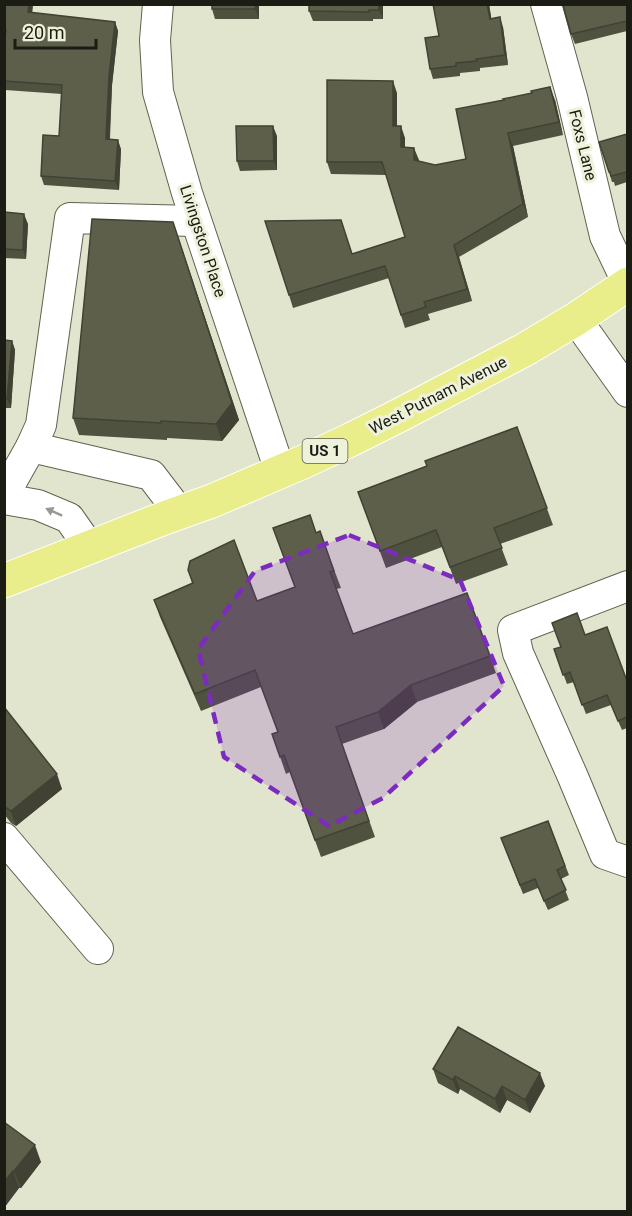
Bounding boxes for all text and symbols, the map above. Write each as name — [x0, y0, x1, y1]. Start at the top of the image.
scale bar — [15, 12, 96, 50]
text: 20 m — [24, 22, 64, 43]
street label: Foxs Lane — [565, 108, 601, 182]
street label: Livingston Place — [176, 183, 230, 299]
street label: West Putnam Avenue — [366, 352, 510, 438]
road number: US 1 — [302, 439, 348, 463]
one-way arrow — [45, 507, 63, 517]

